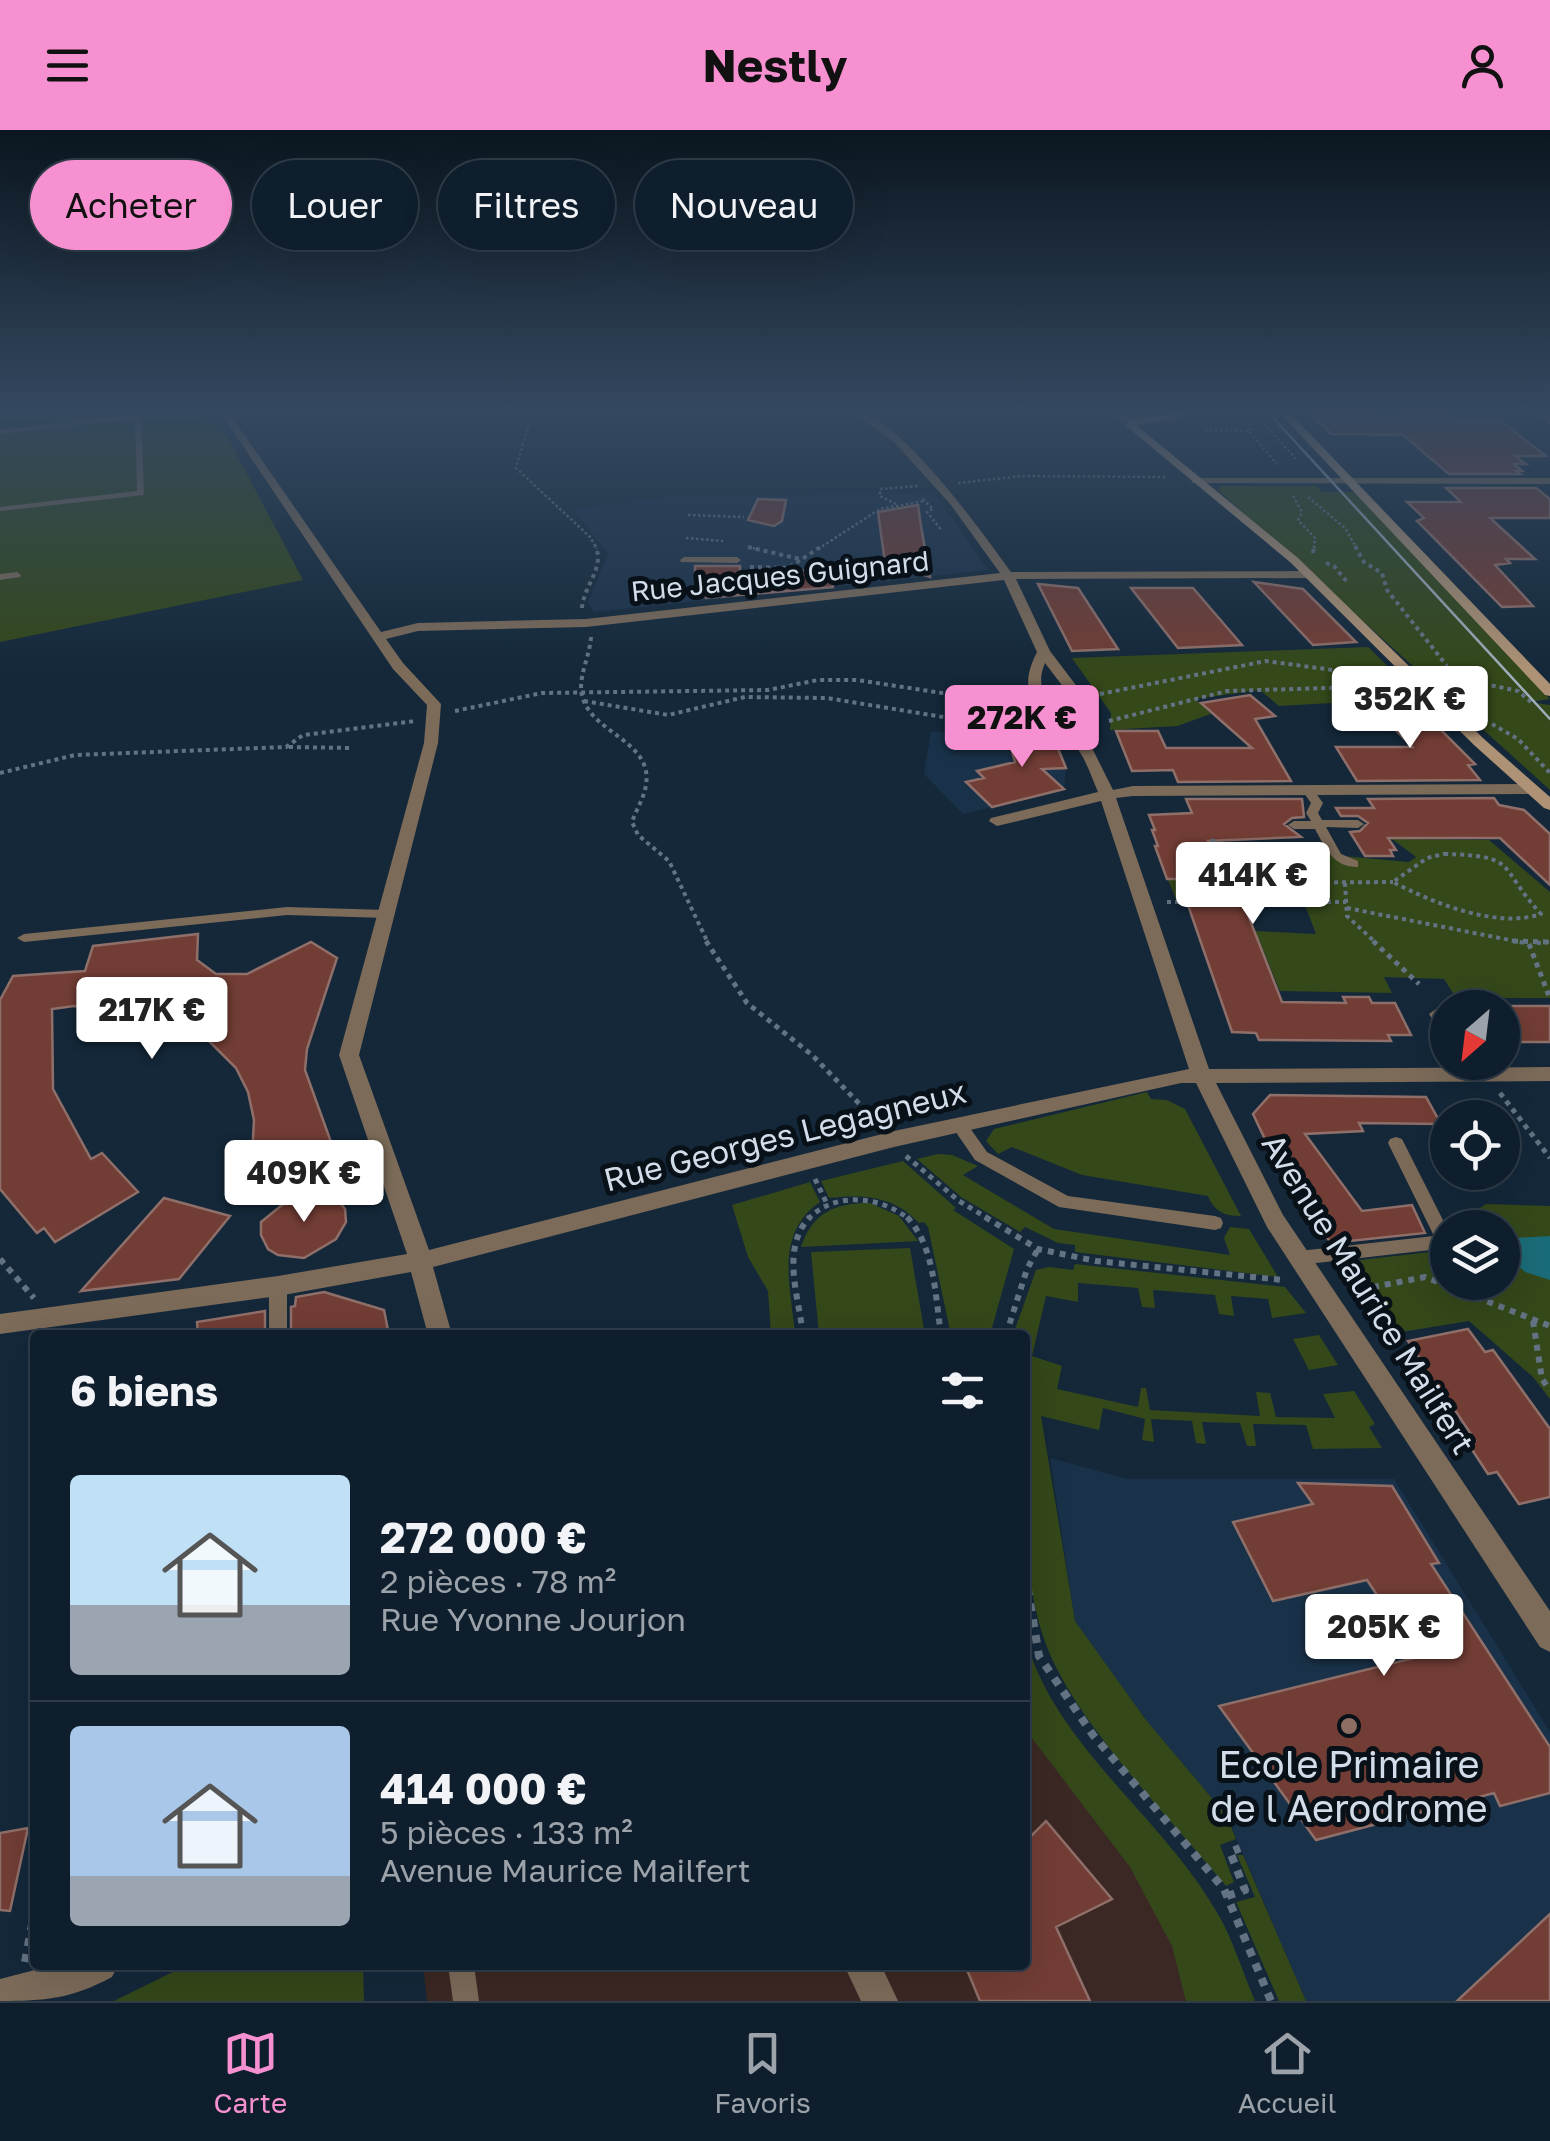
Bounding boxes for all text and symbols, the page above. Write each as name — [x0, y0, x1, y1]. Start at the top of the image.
icon: menu — [40, 38, 95, 93]
text: Nestly — [703, 38, 847, 92]
icon: person — [1455, 38, 1510, 93]
chip: Acheter — [30, 160, 232, 250]
chip: Louer — [252, 160, 418, 250]
chip: Filtres — [438, 160, 615, 250]
chip: Nouveau — [635, 160, 853, 250]
street label: Rue Jacques Guignard — [629, 543, 931, 608]
pin: 352K € — [1329, 666, 1491, 751]
text: 352K € — [1354, 679, 1466, 717]
pin: 272K € — [941, 685, 1103, 770]
text: 272K € — [967, 698, 1077, 736]
pin: 414K € — [1172, 842, 1334, 927]
text: 414K € — [1198, 855, 1308, 893]
pin: 217K € — [71, 977, 233, 1062]
text: 217K € — [98, 990, 206, 1028]
north arrow — [1430, 990, 1520, 1080]
map controls — [1430, 990, 1520, 1300]
street label: Rue Georges Legagneux — [600, 1072, 970, 1198]
button: locate — [1430, 1100, 1520, 1190]
street label: Avenue Maurice Mailfert — [1255, 1126, 1483, 1461]
pin: 409K € — [223, 1140, 385, 1225]
text: 409K € — [247, 1153, 361, 1191]
button: layers — [1430, 1210, 1520, 1300]
icon: filters — [935, 1363, 990, 1418]
text: 6 biens — [70, 1365, 218, 1415]
text: 272 000 € — [380, 1512, 587, 1562]
icon: home — [150, 1515, 270, 1635]
text: 2 pièces · 78 m² — [380, 1562, 616, 1600]
pin: 205K € — [1303, 1594, 1465, 1679]
text: Rue Yvonne Jourjon — [380, 1600, 686, 1638]
text: 205K € — [1327, 1607, 1441, 1645]
marker: Ecole Primaire de l Aerodrome — [1338, 1715, 1360, 1737]
place label: Ecole Primaire de l Aerodrome — [1210, 1741, 1488, 1830]
text: 414 000 € — [380, 1763, 587, 1813]
icon: home — [150, 1766, 270, 1886]
text: 5 pièces · 133 m² — [380, 1813, 633, 1851]
text: Avenue Maurice Mailfert — [380, 1851, 751, 1889]
tab: Carte — [214, 2026, 287, 2119]
tab: Favoris — [714, 2026, 811, 2119]
tab: Accueil — [1238, 2026, 1336, 2119]

